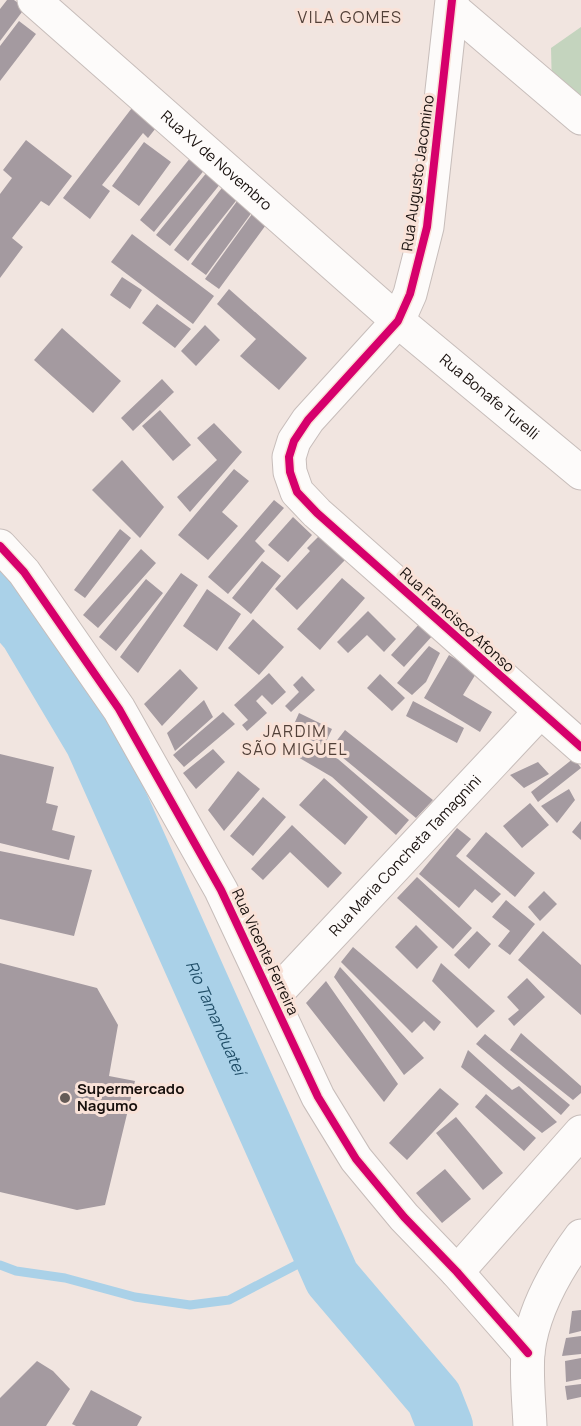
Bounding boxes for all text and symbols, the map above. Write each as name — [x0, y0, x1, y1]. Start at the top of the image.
district label: VILA GOMES — [298, 6, 402, 28]
street label: Rua Augusto Jacomino — [396, 93, 439, 252]
street label: Rua XV de Novembro — [156, 105, 277, 215]
street label: Rua Bonafe Turelli — [435, 349, 544, 444]
street label: Rua Francisco Afonso — [395, 562, 519, 677]
district label: JARDIM SÃO MIGUEL — [242, 720, 348, 760]
street label: Rua Maria Concheta Tamagnini — [324, 770, 486, 941]
street label: Rua Vicente Ferreira — [227, 885, 304, 1019]
water label: Rio Tamanduateí — [181, 957, 252, 1081]
place label: Supermercado Nagumo — [77, 1078, 184, 1116]
marker: Supermercado Nagumo — [58, 1091, 72, 1105]

